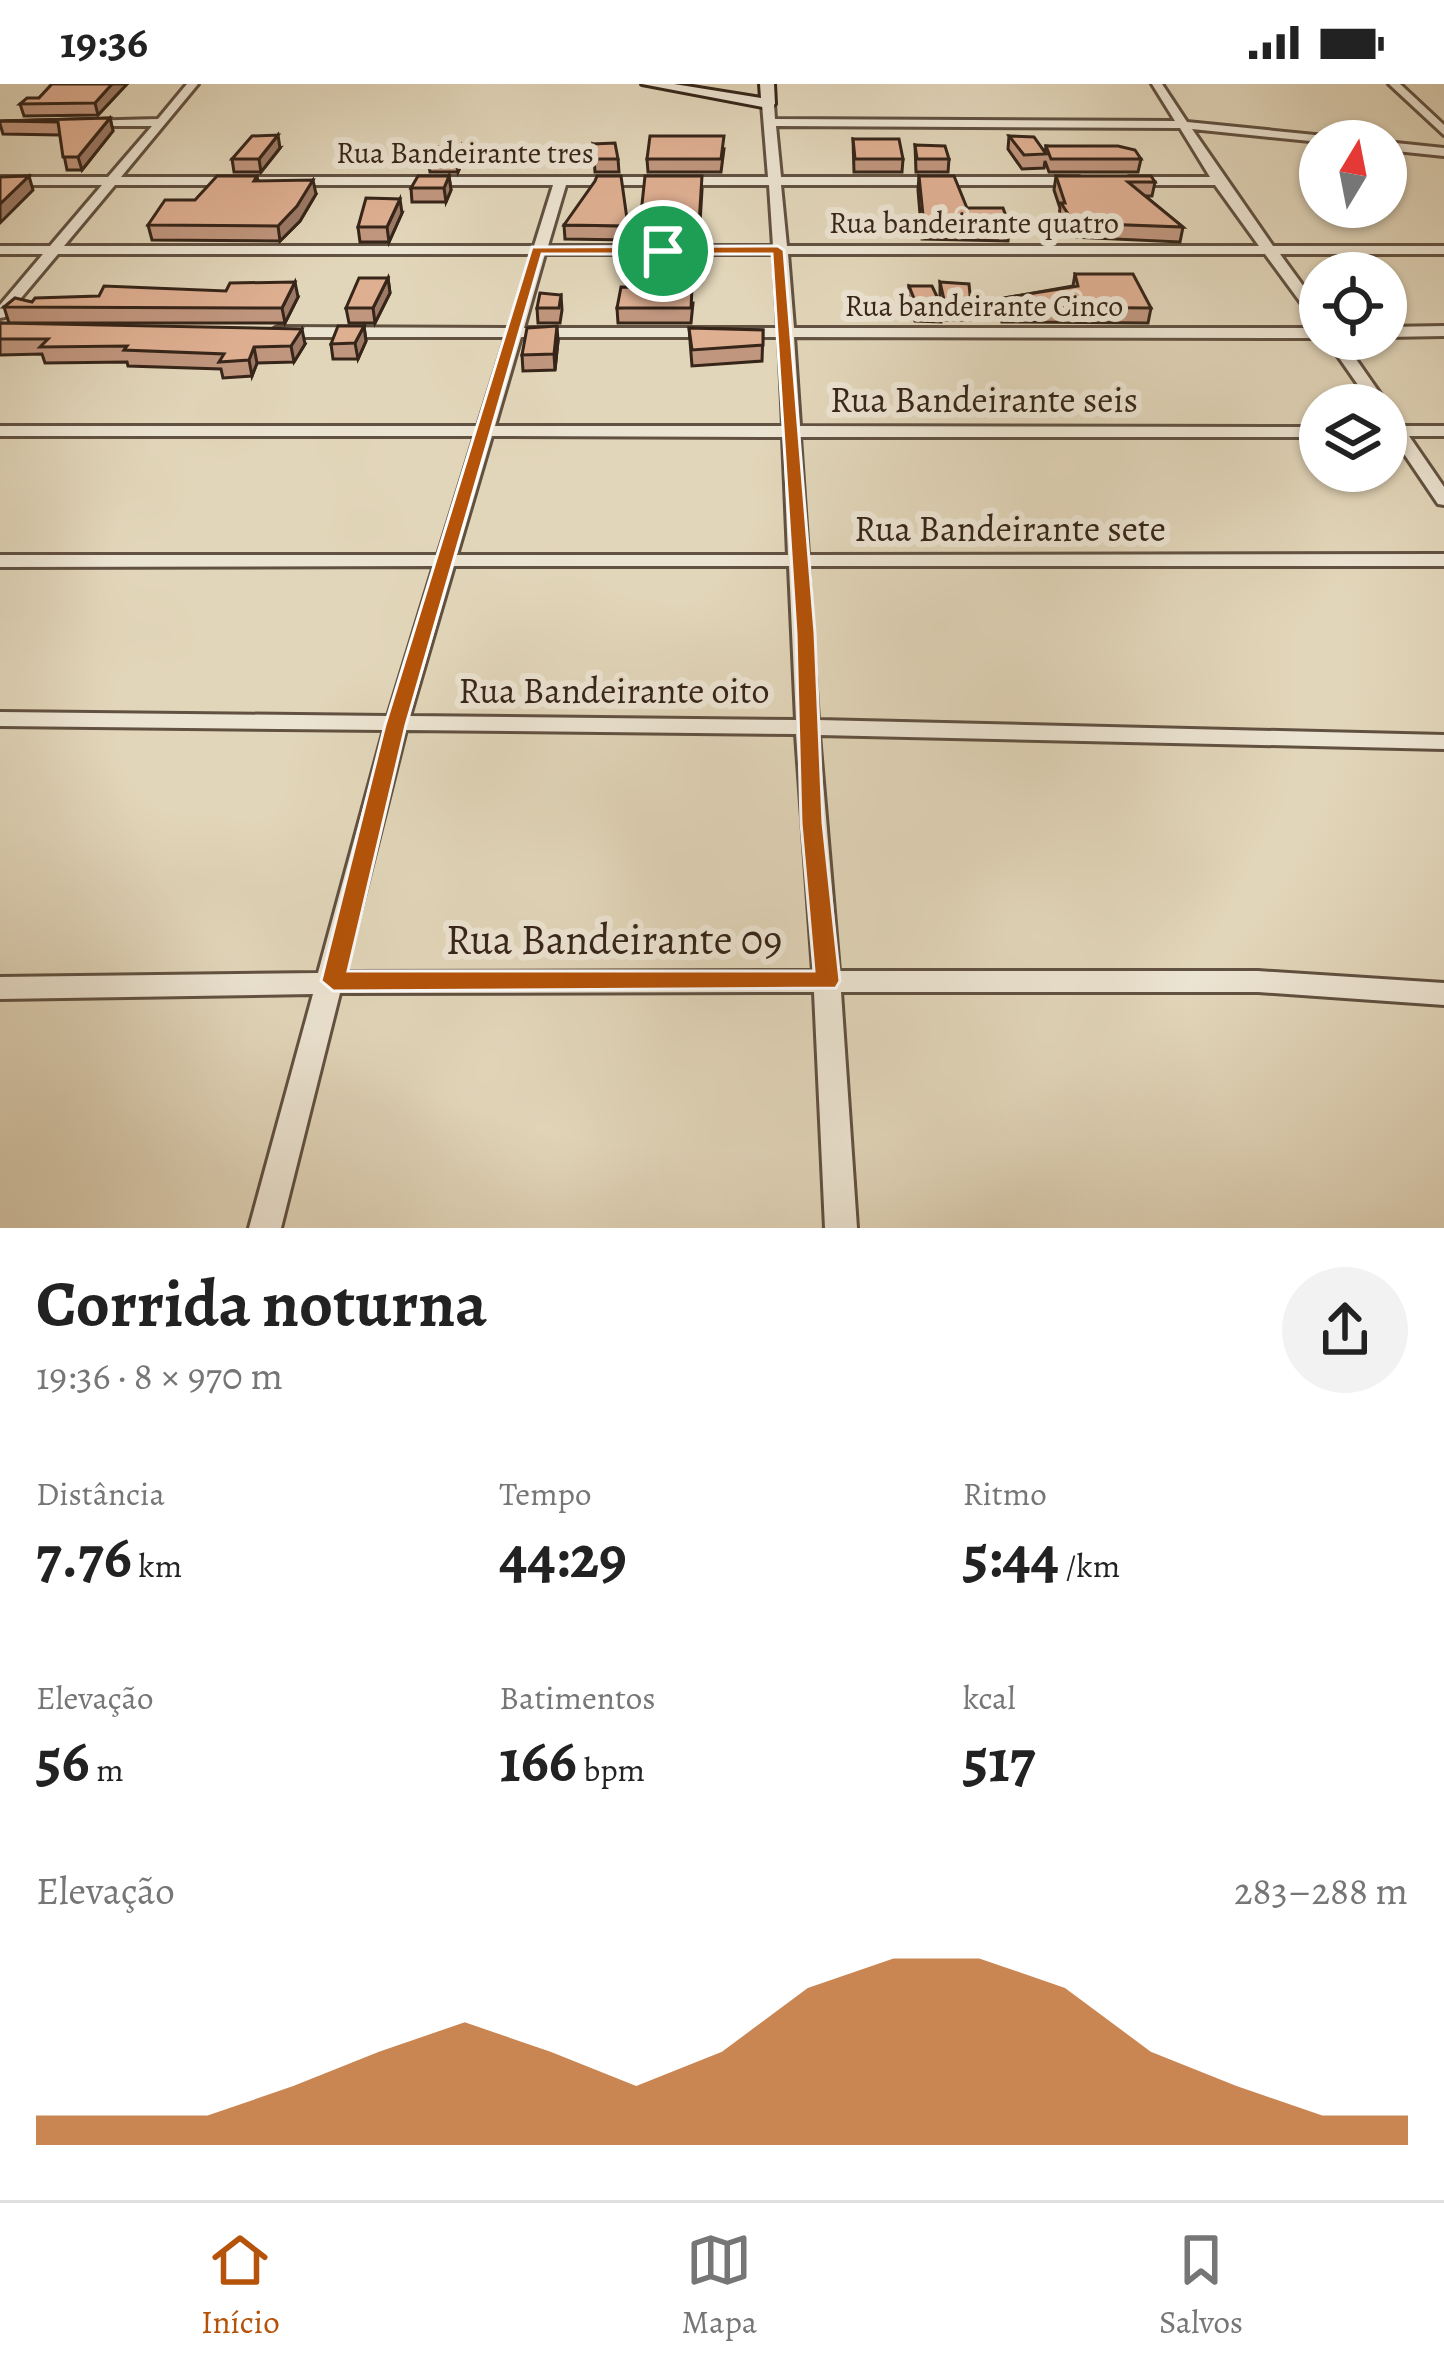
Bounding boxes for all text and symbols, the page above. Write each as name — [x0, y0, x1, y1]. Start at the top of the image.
text: 19:36 — [60, 11, 148, 73]
north arrow — [1299, 120, 1407, 228]
map controls — [1299, 120, 1407, 492]
street label: Rua Bandeirante tres — [336, 133, 594, 173]
pin — [612, 200, 714, 302]
street label: Rua bandeirante quatro — [829, 203, 1119, 243]
icon: arrive — [630, 218, 696, 284]
button: locate — [1299, 252, 1407, 360]
street label: Rua bandeirante Cinco — [845, 286, 1123, 326]
street label: Rua Bandeirante seis — [830, 375, 1138, 424]
button: layers — [1299, 384, 1407, 492]
street label: Rua Bandeirante sete — [854, 504, 1166, 553]
street label: Rua Bandeirante oito — [459, 666, 769, 715]
street label: Rua Bandeirante 09 — [446, 911, 782, 968]
text: Corrida noturna — [36, 1259, 487, 1349]
button: share — [1282, 1267, 1408, 1393]
text: 19:36 · 8 × 970 m — [36, 1349, 283, 1402]
text: Distância — [36, 1471, 165, 1516]
text: Tempo — [499, 1471, 591, 1516]
text: Ritmo — [963, 1471, 1047, 1516]
text: 7.76 — [36, 1516, 132, 1598]
text: 44:29 — [499, 1516, 627, 1598]
text: 5:44 — [963, 1516, 1059, 1598]
text: km — [132, 1543, 182, 1588]
text: /km — [1059, 1543, 1120, 1588]
text: Elevação — [36, 1675, 153, 1720]
text: Batimentos — [499, 1675, 656, 1720]
text: kcal — [963, 1675, 1016, 1720]
text: 56 — [36, 1720, 90, 1802]
text: 166 — [499, 1720, 577, 1802]
text: 517 — [963, 1720, 1035, 1802]
text: m — [90, 1747, 124, 1792]
text: bpm — [577, 1747, 645, 1792]
text: Elevação — [36, 1864, 175, 1917]
text: 283–288 m — [1234, 1864, 1408, 1917]
tab: Início — [201, 2227, 280, 2344]
tab: Mapa — [681, 2227, 757, 2344]
tab: Salvos — [1159, 2227, 1243, 2344]

